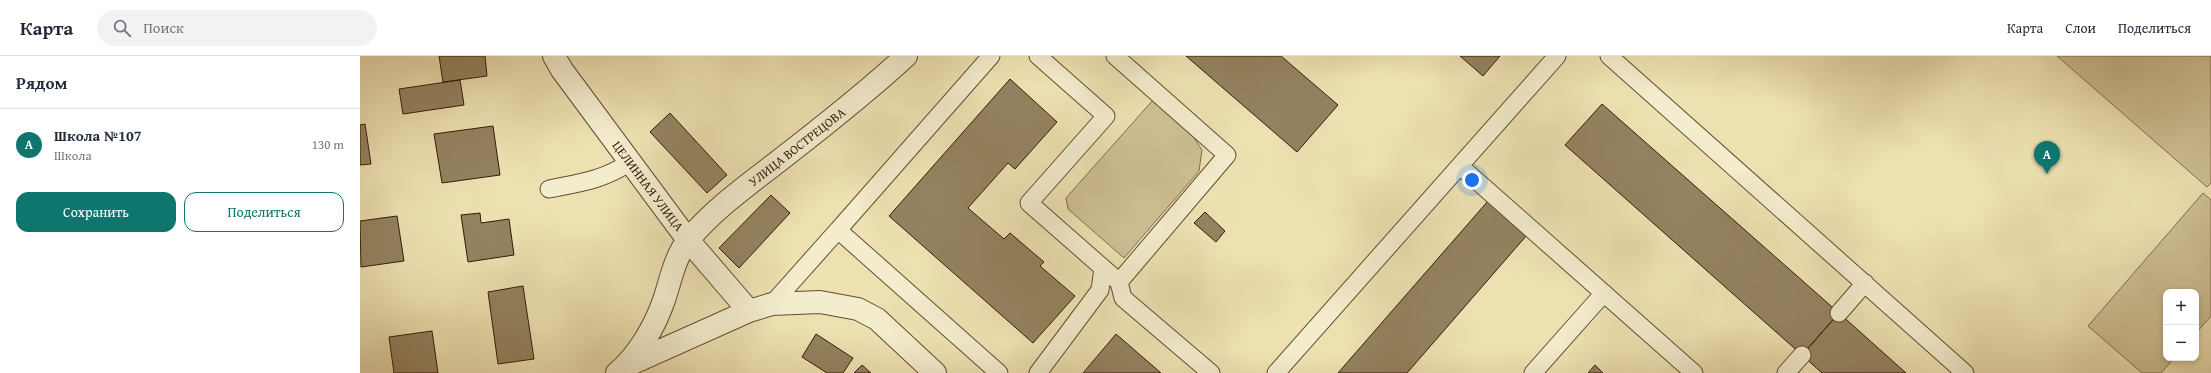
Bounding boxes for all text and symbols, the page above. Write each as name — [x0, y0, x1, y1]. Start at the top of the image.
search box — [97, 10, 377, 46]
text: Карта — [20, 14, 73, 42]
icon: search — [111, 17, 133, 39]
text: Поиск — [143, 17, 184, 38]
text: Карта — [2007, 18, 2043, 38]
text: Слои — [2065, 18, 2096, 38]
text: Поделиться — [2118, 18, 2191, 38]
text: Рядом — [16, 70, 67, 95]
street label: УЛИЦА ВОСТРЕЦОВА — [744, 103, 850, 191]
text: Школа №107 — [54, 125, 141, 146]
text: A — [25, 135, 33, 154]
text: 130 m — [312, 135, 344, 154]
street label: ЦЕЛИННАЯ УЛИЦА — [608, 137, 688, 235]
pin: A — [2034, 141, 2060, 174]
text: Школа — [54, 146, 92, 165]
your location — [1462, 170, 1482, 190]
button: Сохранить — [16, 192, 176, 232]
button: Поделиться — [184, 192, 344, 232]
map controls — [2163, 289, 2199, 361]
button: + — [2163, 289, 2199, 325]
button: − — [2163, 325, 2199, 361]

